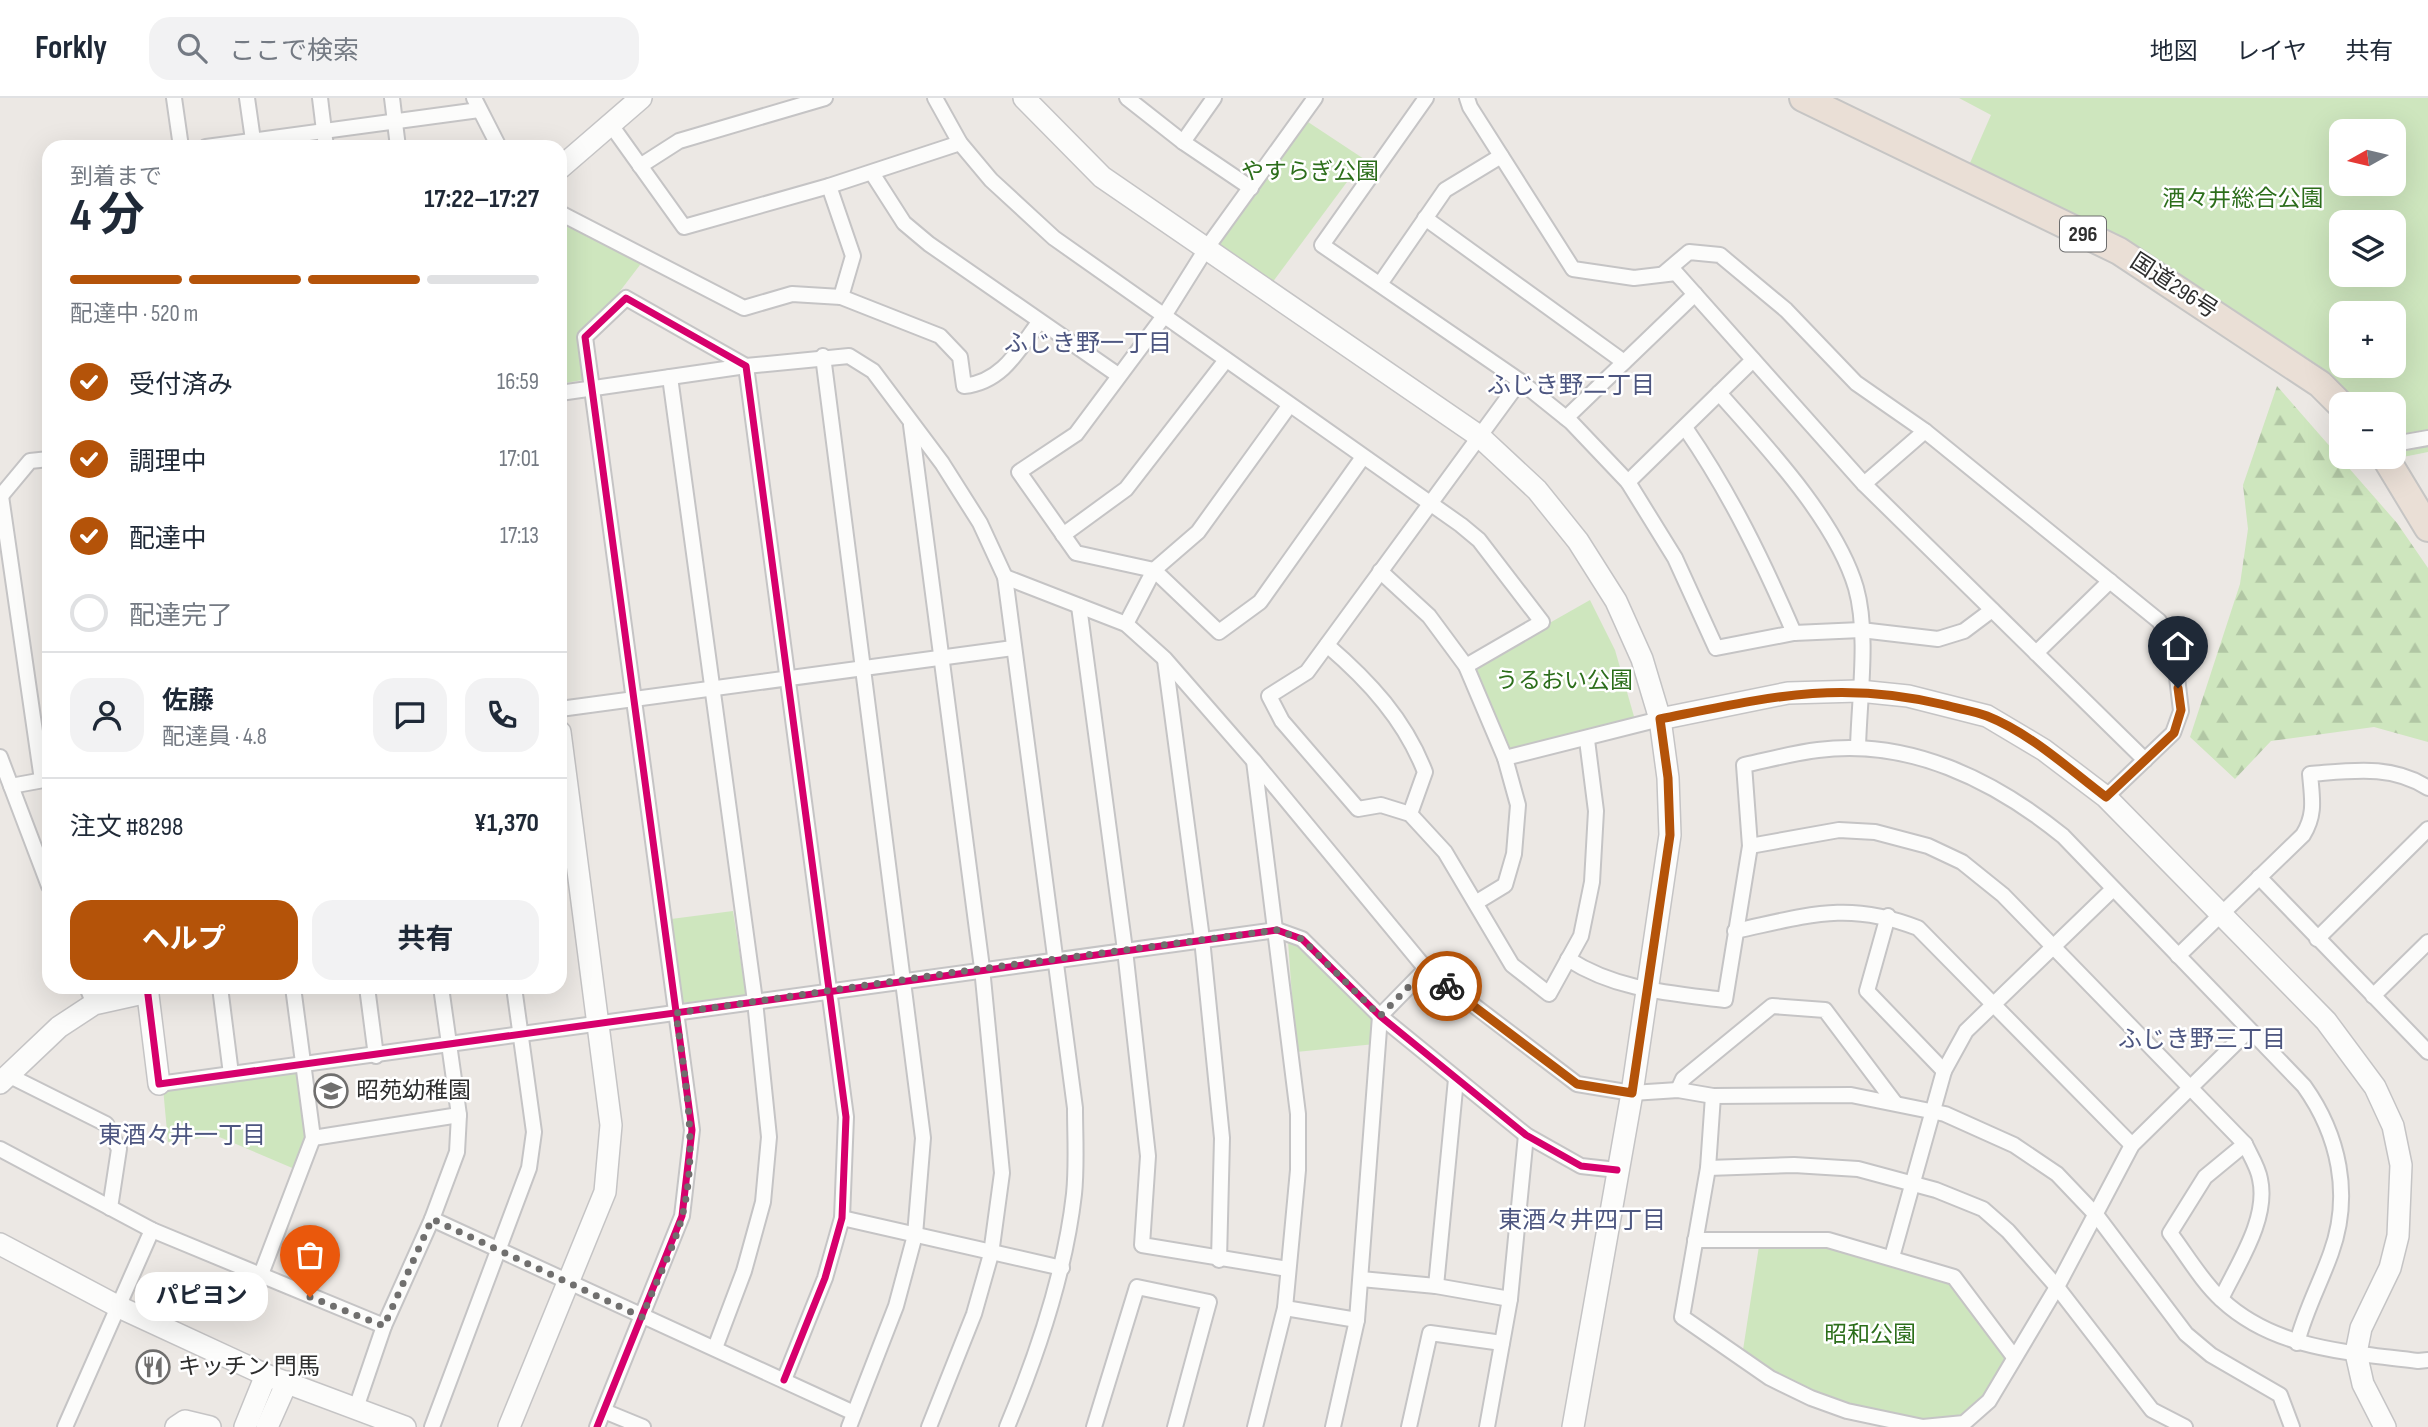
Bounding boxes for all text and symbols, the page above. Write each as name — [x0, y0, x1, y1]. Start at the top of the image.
search box — [149, 17, 639, 80]
text: Forkly — [35, 28, 107, 68]
icon: search — [173, 29, 211, 67]
text: ここで検索 — [229, 36, 359, 67]
text: 地図 — [2150, 37, 2198, 66]
text: レイヤ — [2236, 37, 2307, 66]
text: 共有 — [2345, 37, 2393, 66]
north arrow — [2329, 119, 2406, 196]
map controls — [2329, 119, 2406, 469]
park label: やすらぎ公園 — [1241, 158, 1379, 186]
text: 到着まで — [70, 163, 162, 191]
text: 17:22–17:27 — [424, 184, 539, 215]
park label: 酒々井総合公園 — [2163, 185, 2324, 213]
text: 4 分 — [70, 189, 145, 244]
button: layers — [2329, 210, 2406, 287]
road number: 296 — [2060, 216, 2106, 252]
street label: 国道296号 — [2125, 247, 2223, 325]
text: 配達中 · 520 m — [70, 300, 198, 328]
button: + — [2329, 301, 2406, 378]
district label: ふじき野一丁目 — [1004, 329, 1172, 358]
icon: check — [70, 363, 108, 401]
text: 16:59 — [497, 368, 539, 396]
text: 受付済み — [129, 370, 233, 401]
district label: ふじき野二丁目 — [1487, 371, 1655, 400]
button: − — [2329, 392, 2406, 469]
icon: check — [70, 440, 108, 478]
text: 17:01 — [499, 445, 539, 473]
text: 調理中 — [129, 447, 207, 478]
icon: check — [70, 517, 108, 555]
text: 17:13 — [500, 522, 539, 550]
text: 配達中 — [129, 524, 207, 555]
text: 配達完了 — [129, 601, 233, 632]
pin — [2148, 616, 2208, 688]
icon: home — [2159, 627, 2197, 665]
park label: うるおい公園 — [1495, 667, 1633, 695]
button: person — [70, 678, 144, 752]
button: chat — [373, 678, 447, 752]
button: phone — [465, 678, 539, 752]
text: 佐藤 — [162, 686, 214, 717]
text: 配達員 · 4.8 — [162, 723, 267, 751]
text: ¥1,370 — [474, 808, 539, 839]
text: 注文 #8298 — [70, 812, 183, 843]
button: ヘルプ — [70, 900, 298, 980]
button: 共有 — [312, 900, 539, 980]
courier — [1412, 951, 1482, 1021]
icon: bike — [1428, 967, 1466, 1005]
district label: ふじき野三丁目 — [2118, 1025, 2286, 1054]
school or university icon: 昭苑幼稚園 — [312, 1072, 350, 1110]
place label: 昭苑幼稚園 — [356, 1077, 471, 1105]
district label: 東酒々井一丁目 — [98, 1121, 266, 1150]
district label: 東酒々井四丁目 — [1498, 1206, 1666, 1235]
pin — [280, 1225, 340, 1297]
icon: bag — [291, 1236, 329, 1274]
callout: パピヨン — [135, 1272, 268, 1322]
text: パピヨン — [156, 1282, 248, 1310]
park label: 昭和公園 — [1824, 1321, 1916, 1349]
restaurant icon: キッチン 門馬 — [134, 1348, 172, 1386]
place label: キッチン 門馬 — [178, 1353, 320, 1381]

